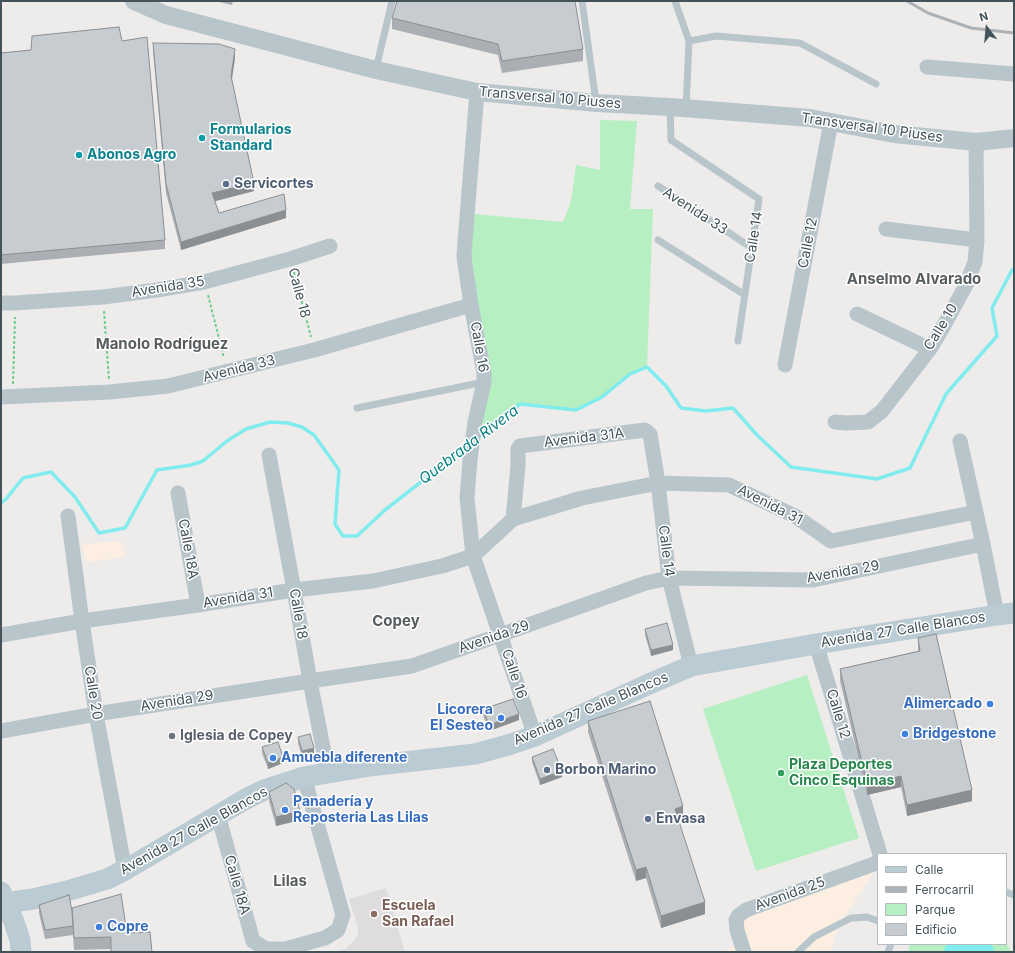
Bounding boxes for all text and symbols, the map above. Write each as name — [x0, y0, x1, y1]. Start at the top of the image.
north arrow — [967, 8, 1007, 48]
text: N — [978, 9, 990, 24]
street label: Transversal 10 Piuses — [478, 83, 622, 113]
street label: Transversal 10 Piuses — [800, 110, 944, 146]
place label: Formularios Standard — [210, 122, 292, 154]
marker: Formularios Standard — [197, 133, 207, 143]
place label: Abonos Agro — [87, 147, 176, 163]
marker: Abonos Agro — [74, 150, 84, 160]
place label: Servicortes — [234, 176, 314, 192]
marker: Servicortes — [221, 179, 231, 189]
street label: Avenida 33 — [659, 184, 731, 238]
street label: Calle 14 — [742, 210, 766, 264]
street label: Calle 12 — [795, 216, 821, 270]
street label: Calle 18 — [284, 266, 314, 320]
district label: Anselmo Alvarado — [847, 270, 981, 288]
street label: Avenida 35 — [130, 273, 206, 301]
street label: Calle 10 — [921, 301, 961, 353]
street label: Calle 16 — [466, 320, 492, 374]
district label: Manolo Rodríguez — [96, 335, 228, 353]
street label: Avenida 33 — [201, 352, 277, 386]
water label: Quebrada Rivera — [416, 402, 522, 488]
street label: Avenida 31A — [543, 425, 625, 451]
street label: Avenida 31 — [735, 481, 805, 529]
street label: Calle 18A — [174, 518, 202, 580]
street label: Calle 14 — [655, 524, 677, 578]
street label: Avenida 29 — [805, 557, 881, 587]
street label: Avenida 31 — [202, 584, 274, 612]
street label: Calle 18 — [285, 587, 311, 641]
street label: Avenida 27 Calle Blancos — [820, 609, 986, 651]
district label: Copey — [372, 612, 420, 630]
street label: Avenida 29 — [456, 617, 532, 657]
street label: Calle 16 — [498, 647, 530, 701]
street label: Calle 20 — [80, 665, 106, 721]
street label: Avenida 27 Calle Blancos — [511, 669, 671, 749]
street label: Avenida 29 — [139, 687, 215, 715]
street label: Calle 12 — [822, 687, 854, 741]
place label: Alimercado — [904, 696, 982, 712]
marker: Alimercado — [985, 699, 995, 709]
place label: Licorera El Sesteo — [430, 702, 493, 734]
marker: Licorera El Sesteo — [496, 713, 506, 723]
place label: Bridgestone — [913, 726, 996, 742]
place label: Iglesia de Copey — [180, 728, 293, 744]
marker: Bridgestone — [900, 729, 910, 739]
marker: Iglesia de Copey — [167, 731, 177, 741]
place label: Amuebla diferente — [281, 750, 407, 766]
marker: Amuebla diferente — [268, 753, 278, 763]
place label: Plaza Deportes Cinco Esquinas — [789, 757, 894, 790]
place label: Borbon Marino — [555, 762, 656, 778]
marker: Borbon Marino — [542, 765, 552, 775]
marker: Plaza Deportes Cinco Esquinas — [776, 768, 786, 778]
street label: Avenida 27 Calle Blancos — [117, 783, 271, 879]
place label: Panadería y Reposteria Las Lilas — [293, 794, 429, 826]
marker: Panadería y Reposteria Las Lilas — [280, 805, 290, 815]
place label: Envasa — [656, 811, 705, 827]
marker: Envasa — [643, 814, 653, 824]
street label: Calle 18A — [221, 853, 253, 917]
legend — [877, 853, 1007, 945]
text: Calle — [915, 862, 943, 877]
district label: Lilas — [273, 872, 307, 890]
street label: Avenida 25 — [753, 874, 827, 914]
text: Ferrocarril — [915, 882, 974, 897]
place label: Escuela San Rafael — [382, 898, 454, 930]
text: Parque — [915, 902, 955, 917]
marker: Escuela San Rafael — [369, 909, 379, 919]
place label: Copre — [107, 919, 148, 935]
marker: Copre — [94, 922, 104, 932]
text: Edificio — [915, 922, 957, 937]

